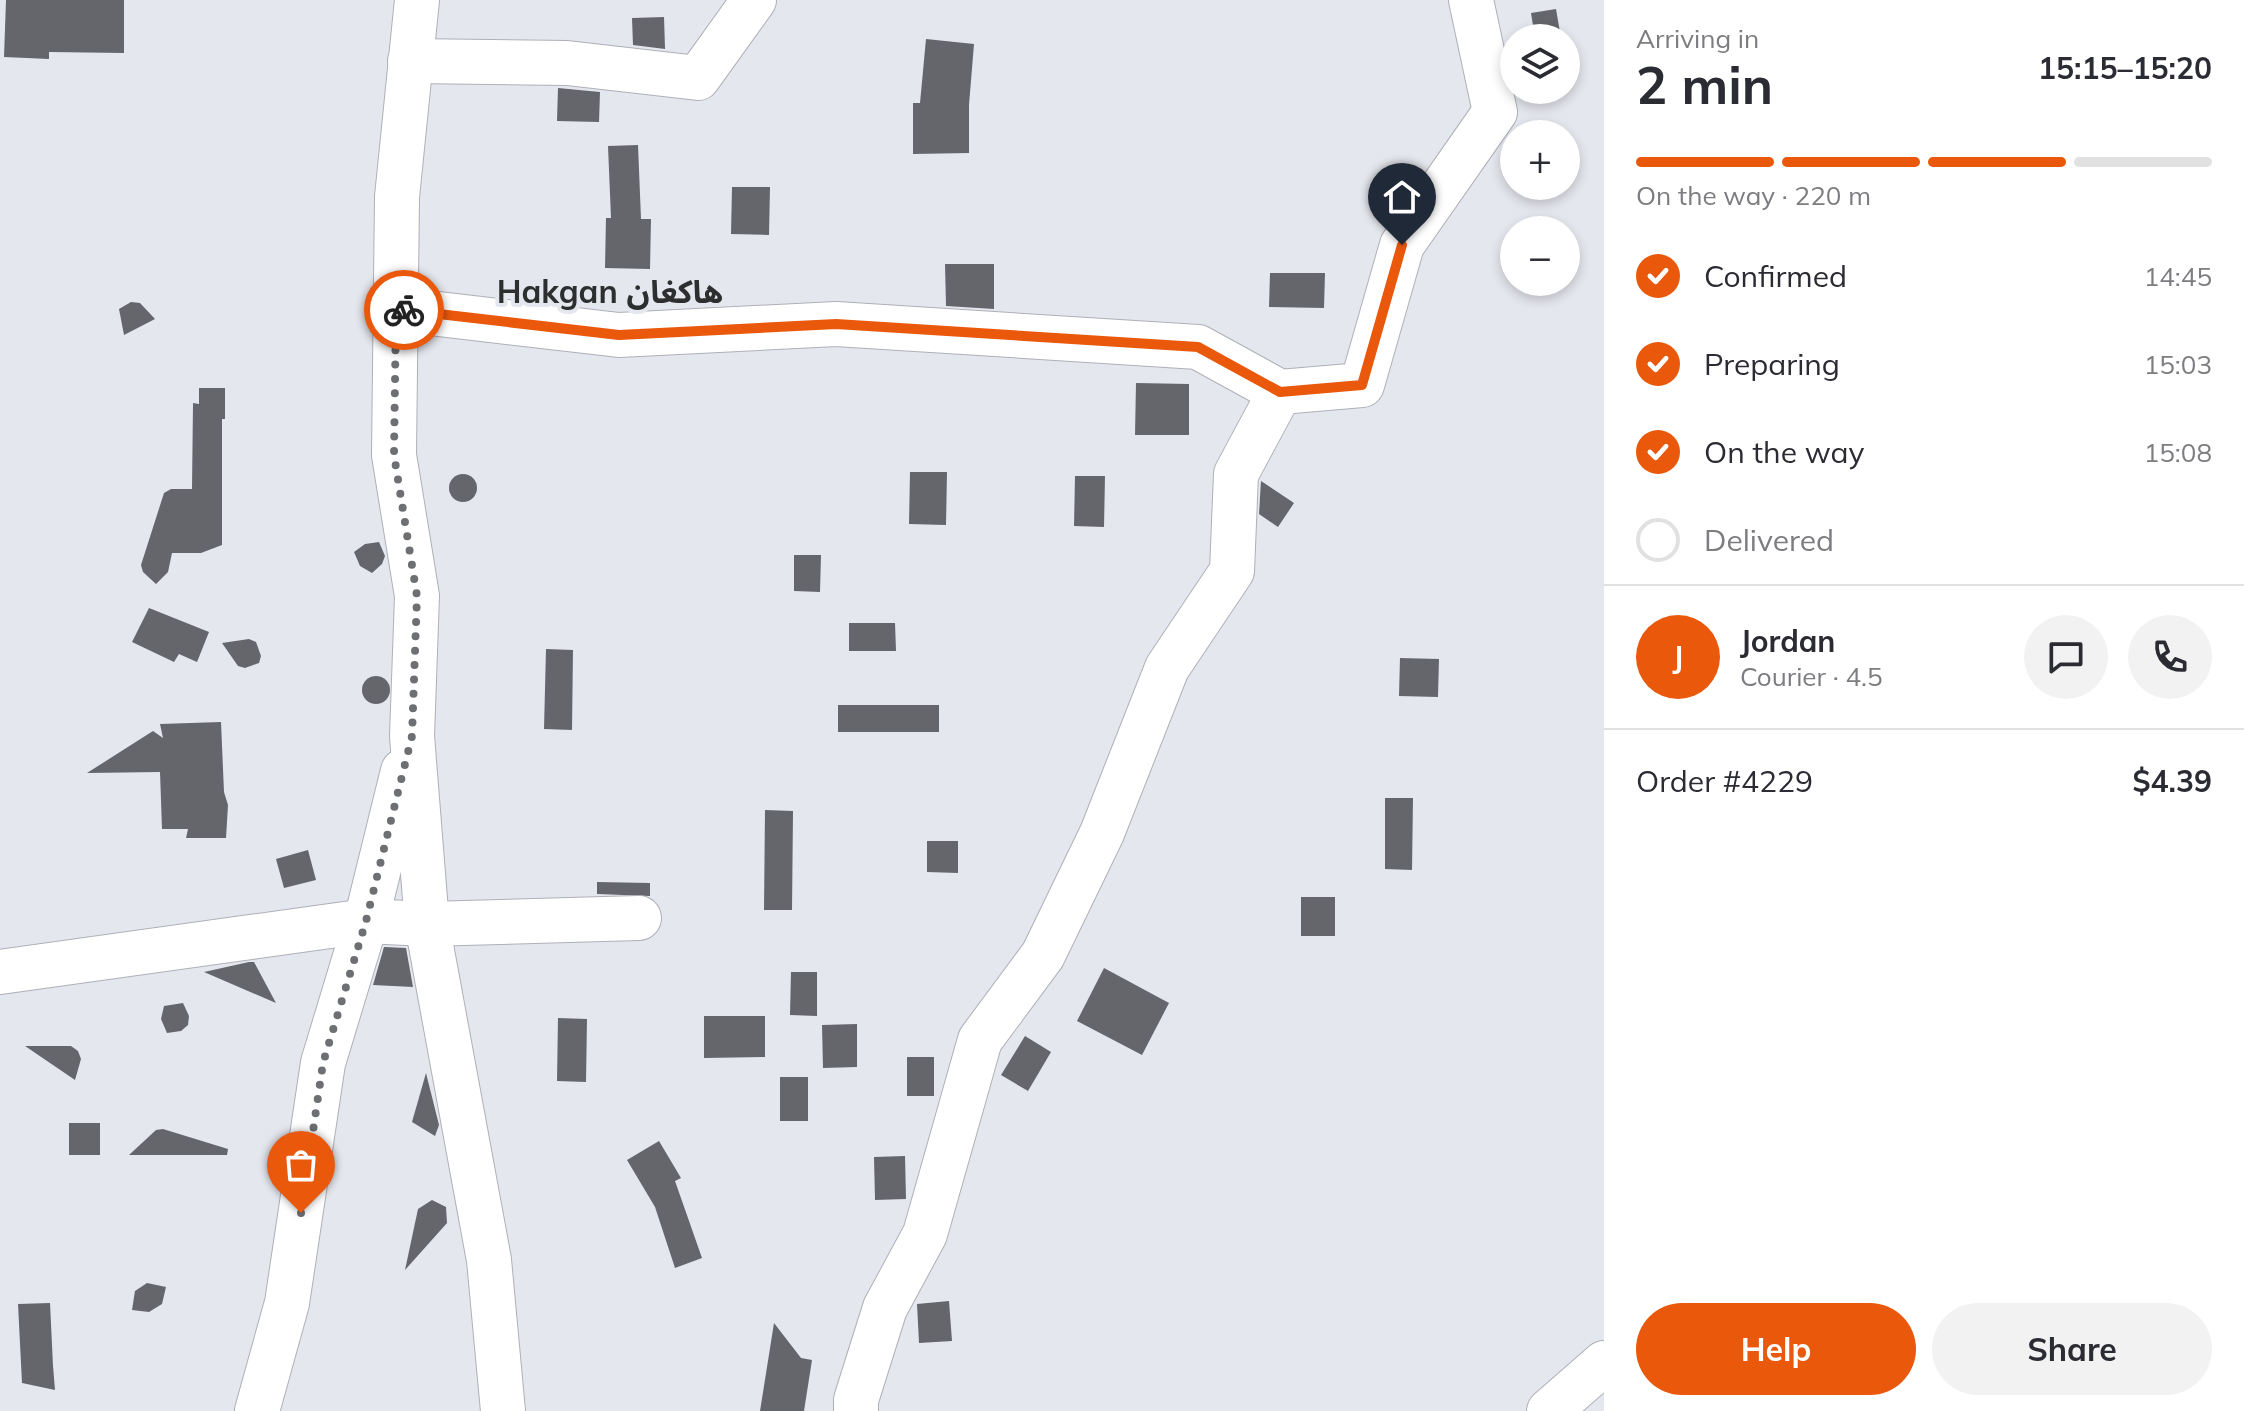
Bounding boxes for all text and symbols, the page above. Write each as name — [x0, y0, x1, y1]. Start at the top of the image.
text: Arriving in — [1636, 22, 1759, 55]
map controls — [1500, 24, 1580, 296]
button: layers — [1500, 24, 1580, 104]
text: 15:15–15:20 — [2038, 49, 2212, 87]
text: 2 min — [1636, 52, 1773, 117]
button: + — [1500, 120, 1580, 200]
pin — [1368, 163, 1436, 245]
icon: home — [1380, 175, 1424, 219]
text: On the way · 220 m — [1636, 179, 1871, 212]
button: − — [1500, 216, 1580, 296]
icon: check — [1636, 254, 1680, 298]
text: Confirmed — [1704, 257, 1847, 295]
text: 14:45 — [2144, 260, 2212, 293]
courier — [364, 270, 444, 350]
district label: Hakgan هاكغان — [497, 271, 723, 311]
icon: bike — [382, 288, 426, 332]
icon: check — [1636, 342, 1680, 386]
text: Preparing — [1704, 345, 1840, 383]
text: 15:03 — [2144, 348, 2212, 381]
icon: check — [1636, 430, 1680, 474]
text: On the way — [1704, 433, 1864, 471]
text: 15:08 — [2144, 436, 2212, 469]
text: Delivered — [1704, 521, 1834, 559]
button: chat — [2024, 615, 2108, 699]
button: phone — [2128, 615, 2212, 699]
text: Jordan — [1740, 622, 1835, 660]
text: J — [1673, 638, 1683, 676]
text: Courier · 4.5 — [1740, 660, 1883, 693]
text: Order #4229 — [1636, 762, 1813, 800]
text: $4.39 — [2133, 762, 2212, 800]
pin — [267, 1131, 335, 1213]
icon: bag — [279, 1143, 323, 1187]
button: Help — [1636, 1303, 1916, 1395]
button: Share — [1932, 1303, 2212, 1395]

